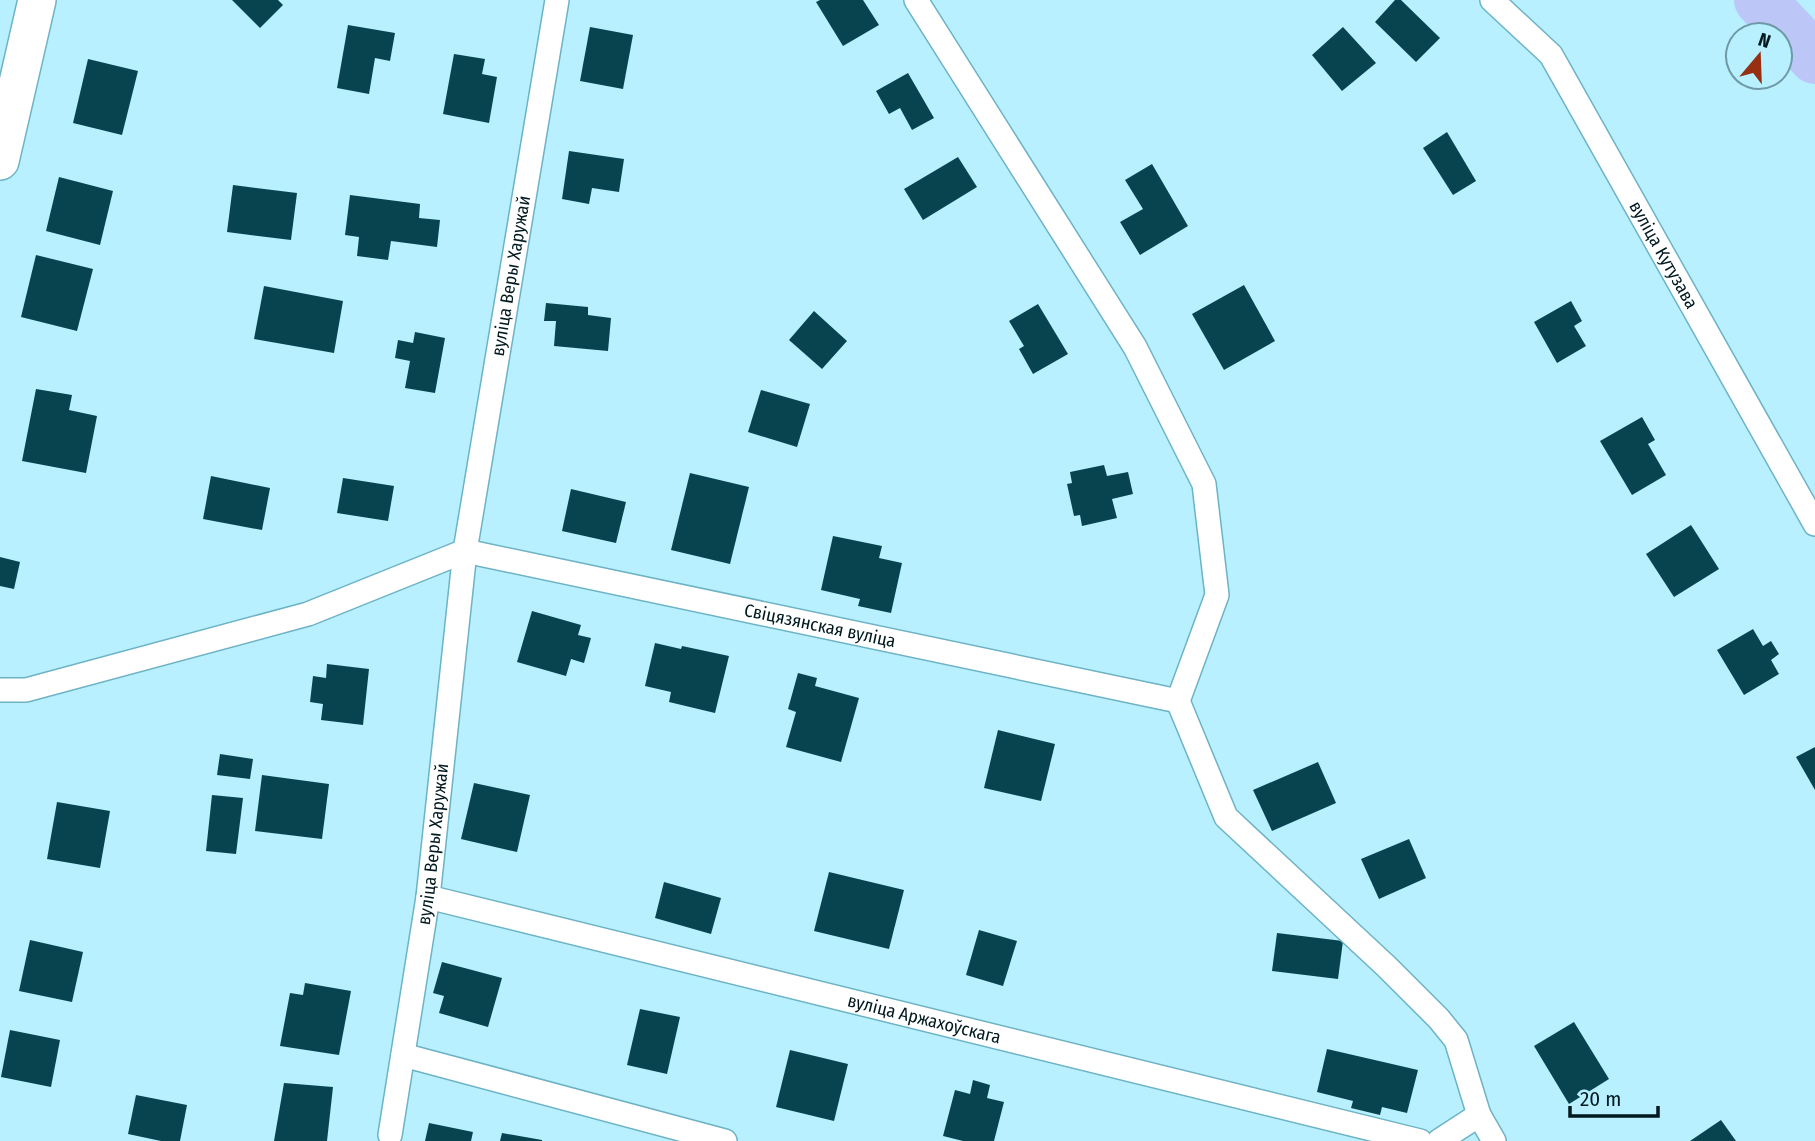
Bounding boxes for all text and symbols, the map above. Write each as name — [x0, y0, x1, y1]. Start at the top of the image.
north arrow — [1724, 21, 1794, 91]
text: N — [1755, 28, 1774, 53]
street label: вуліца Веры Харужай — [487, 194, 535, 358]
street label: вуліца Кутузава — [1624, 197, 1703, 313]
street label: Свіцязянская вуліца — [742, 599, 898, 652]
street label: вуліца Веры Харужай — [413, 762, 453, 927]
street label: вуліца Аржахоўскага — [845, 990, 1003, 1049]
scale bar — [1570, 1074, 1658, 1118]
text: 20 m — [1580, 1086, 1621, 1112]

